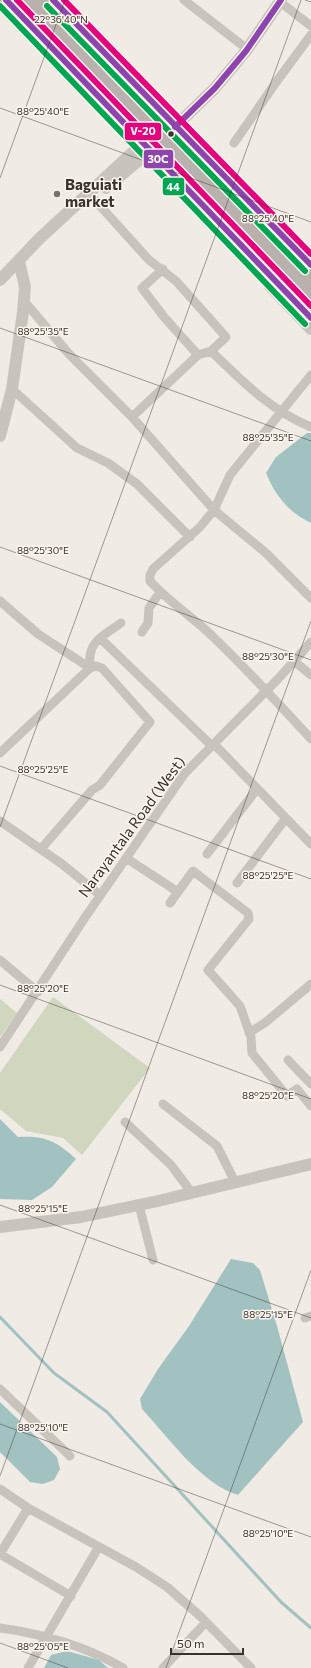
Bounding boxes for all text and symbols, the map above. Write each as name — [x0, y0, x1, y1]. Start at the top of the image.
text: 22°36'40"N — [34, 13, 88, 25]
text: 88°25'40"E — [17, 105, 69, 117]
line badge: V-20 — [124, 122, 162, 141]
text: V-20 — [130, 124, 156, 137]
unlabelled marker — [166, 129, 176, 139]
line badge: 30C — [143, 149, 174, 169]
text: 30C — [147, 152, 169, 165]
place label: Baguiati market — [65, 175, 122, 210]
line badge: 44 — [162, 177, 185, 196]
text: 44 — [166, 180, 180, 193]
marker: Baguiati market — [52, 189, 62, 199]
text: 88°25'40"E — [242, 212, 294, 224]
text: 88°25'35"E — [17, 325, 69, 337]
text: 88°25'35"E — [242, 431, 294, 443]
text: 88°25'30"E — [17, 544, 69, 556]
text: 88°25'30"E — [242, 650, 294, 662]
street label: Narayantala Road (West) — [74, 752, 188, 900]
text: 88°25'25"E — [17, 763, 69, 775]
text: 88°25'25"E — [242, 869, 294, 881]
text: 88°25'20"E — [17, 982, 69, 994]
text: 88°25'20"E — [242, 1089, 294, 1101]
text: 88°25'15"E — [18, 1202, 68, 1214]
text: 88°25'15"E — [243, 1308, 293, 1320]
text: 88°25'10"E — [18, 1421, 68, 1433]
text: 88°25'10"E — [243, 1527, 293, 1539]
scale bar — [171, 1630, 243, 1656]
text: 50 m — [177, 1636, 205, 1650]
text: 88°25'05"E — [17, 1640, 69, 1652]

